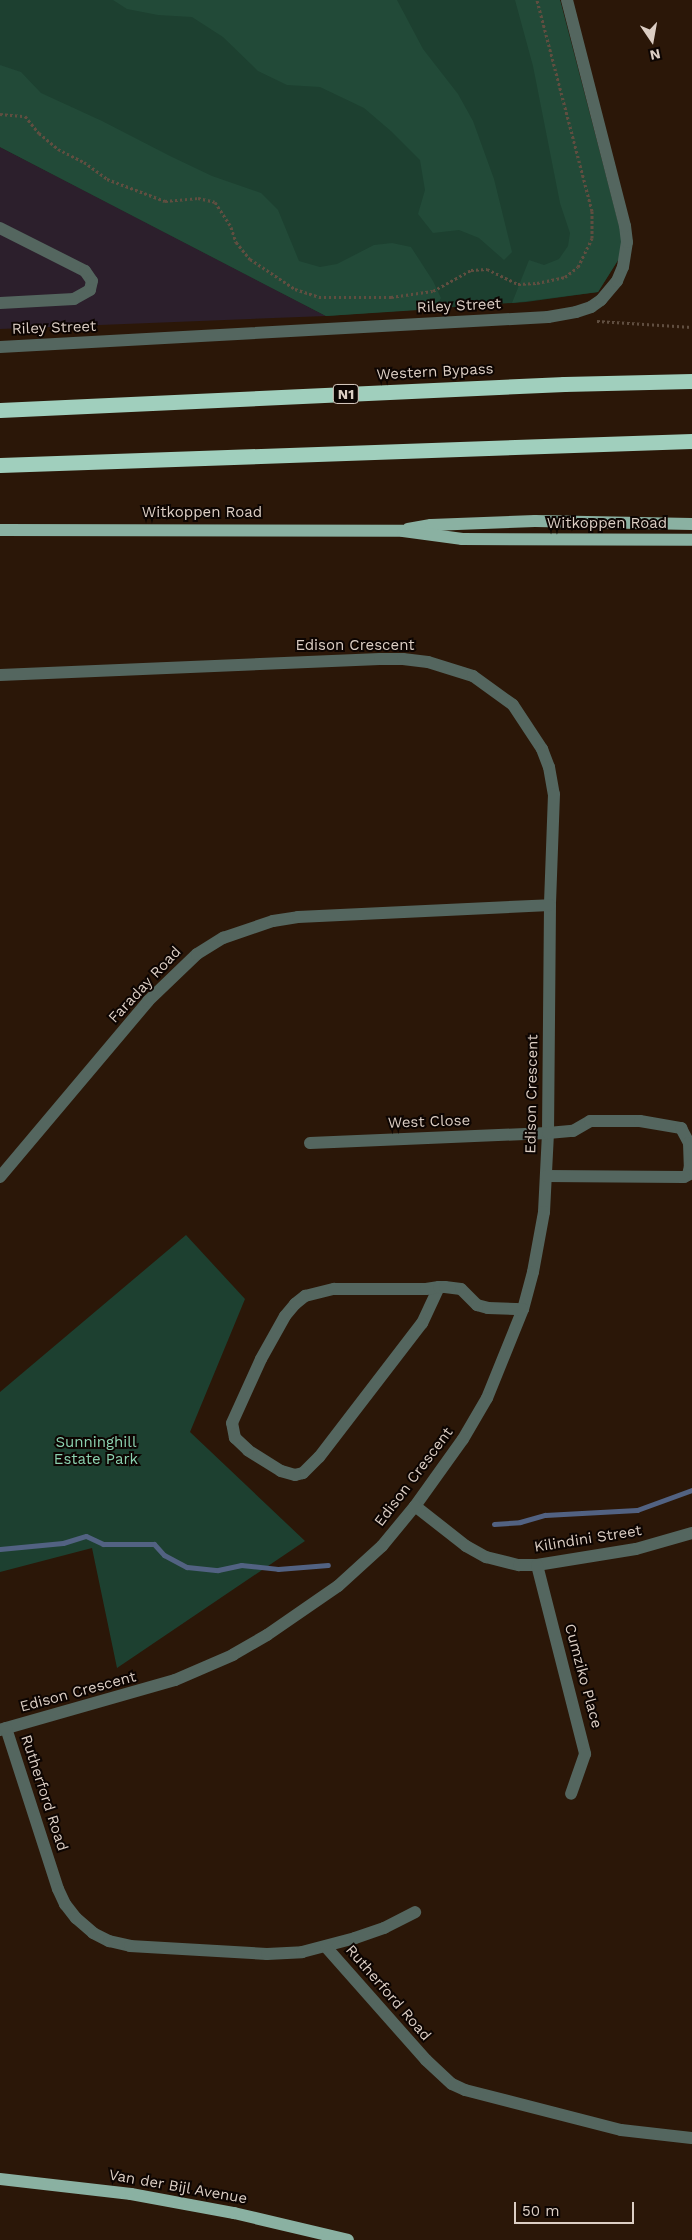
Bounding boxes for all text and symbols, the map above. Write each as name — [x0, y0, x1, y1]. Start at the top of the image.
north arrow — [627, 15, 677, 65]
text: N — [648, 46, 662, 64]
street label: Riley Street — [416, 295, 502, 317]
street label: Riley Street — [11, 318, 97, 338]
street label: Western Bypass — [376, 360, 494, 384]
road number: N1 — [332, 382, 360, 406]
street label: Witkoppen Road — [142, 504, 262, 522]
street label: Witkoppen Road — [547, 515, 667, 533]
street label: Edison Crescent — [295, 637, 415, 655]
street label: Faraday Road — [105, 943, 185, 1027]
street label: Edison Crescent — [522, 1034, 542, 1154]
street label: West Close — [388, 1112, 470, 1132]
street label: Edison Crescent — [371, 1424, 457, 1530]
park label: Sunninghill Estate Park — [54, 1433, 138, 1468]
street label: Kilindini Street — [533, 1522, 643, 1556]
street label: Cumziko Place — [560, 1622, 606, 1730]
street label: Edison Crescent — [18, 1668, 138, 1716]
street label: Rutherford Road — [17, 1733, 71, 1853]
street label: Rutherford Road — [341, 1941, 435, 2045]
street label: Van der Bijl Avenue — [107, 2166, 249, 2208]
scale bar — [517, 2192, 637, 2224]
text: 50 m — [522, 2202, 559, 2220]

